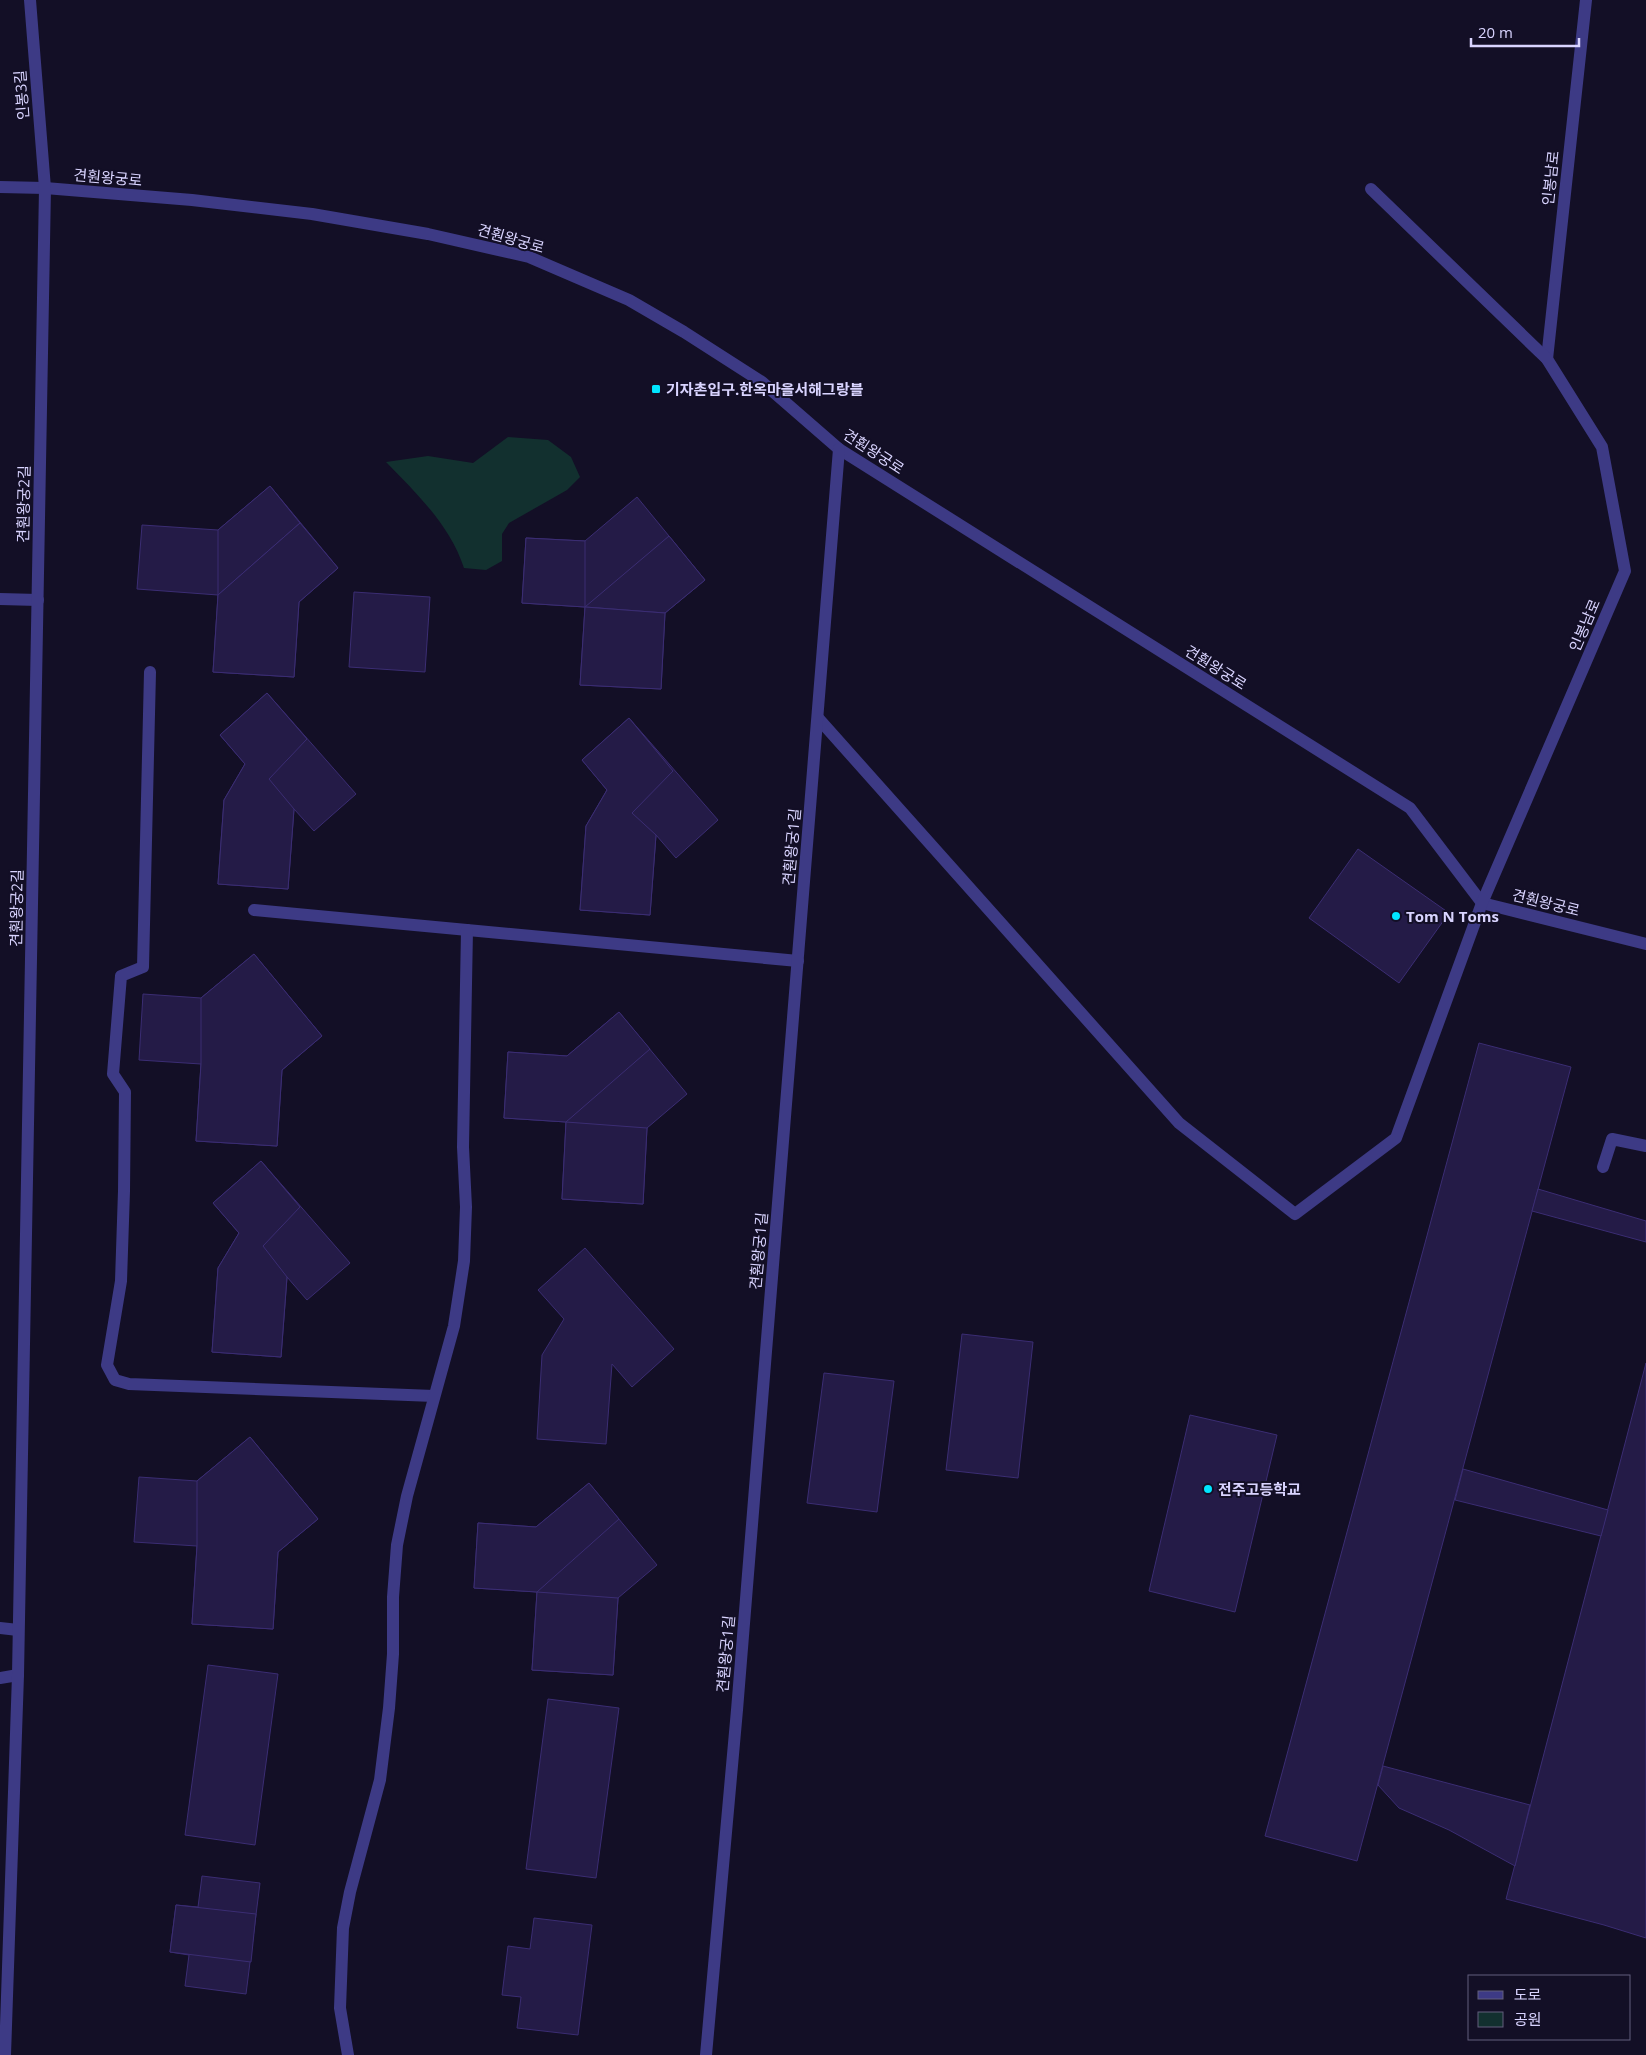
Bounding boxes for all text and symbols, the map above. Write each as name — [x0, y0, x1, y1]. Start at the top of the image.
scale bar — [1471, 15, 1578, 47]
text: 20 m — [1478, 22, 1513, 42]
street label: 인봉3길 — [9, 69, 33, 121]
street label: 인봉남로 — [1537, 150, 1563, 206]
street label: 견훤왕궁로 — [73, 164, 143, 190]
street label: 견훤왕궁로 — [475, 219, 547, 257]
place label: 기자촌입구.한옥마을서해그랑블 — [666, 379, 864, 399]
marker: 기자촌입구.한옥마을서해그랑블 — [650, 383, 662, 395]
street label: 견훤왕궁로 — [840, 424, 908, 478]
street label: 견훤왕궁2길 — [12, 465, 34, 543]
street label: 인봉남로 — [1564, 596, 1604, 654]
street label: 견훤왕궁로 — [1181, 640, 1251, 694]
street label: 견훤왕궁1길 — [778, 807, 804, 887]
street label: 견훤왕궁2길 — [5, 869, 27, 947]
street label: 견훤왕궁로 — [1510, 884, 1582, 920]
place label: Tom N Toms — [1406, 906, 1499, 926]
marker: Tom N Toms — [1390, 910, 1402, 922]
street label: 견훤왕궁1길 — [745, 1211, 771, 1291]
place label: 전주고등학교 — [1218, 1479, 1301, 1499]
marker: 전주고등학교 — [1202, 1483, 1214, 1495]
street label: 견훤왕궁1길 — [712, 1614, 738, 1694]
legend — [1468, 1975, 1631, 2040]
text: 도로 — [1514, 1984, 1542, 2004]
text: 공원 — [1514, 2009, 1542, 2029]

